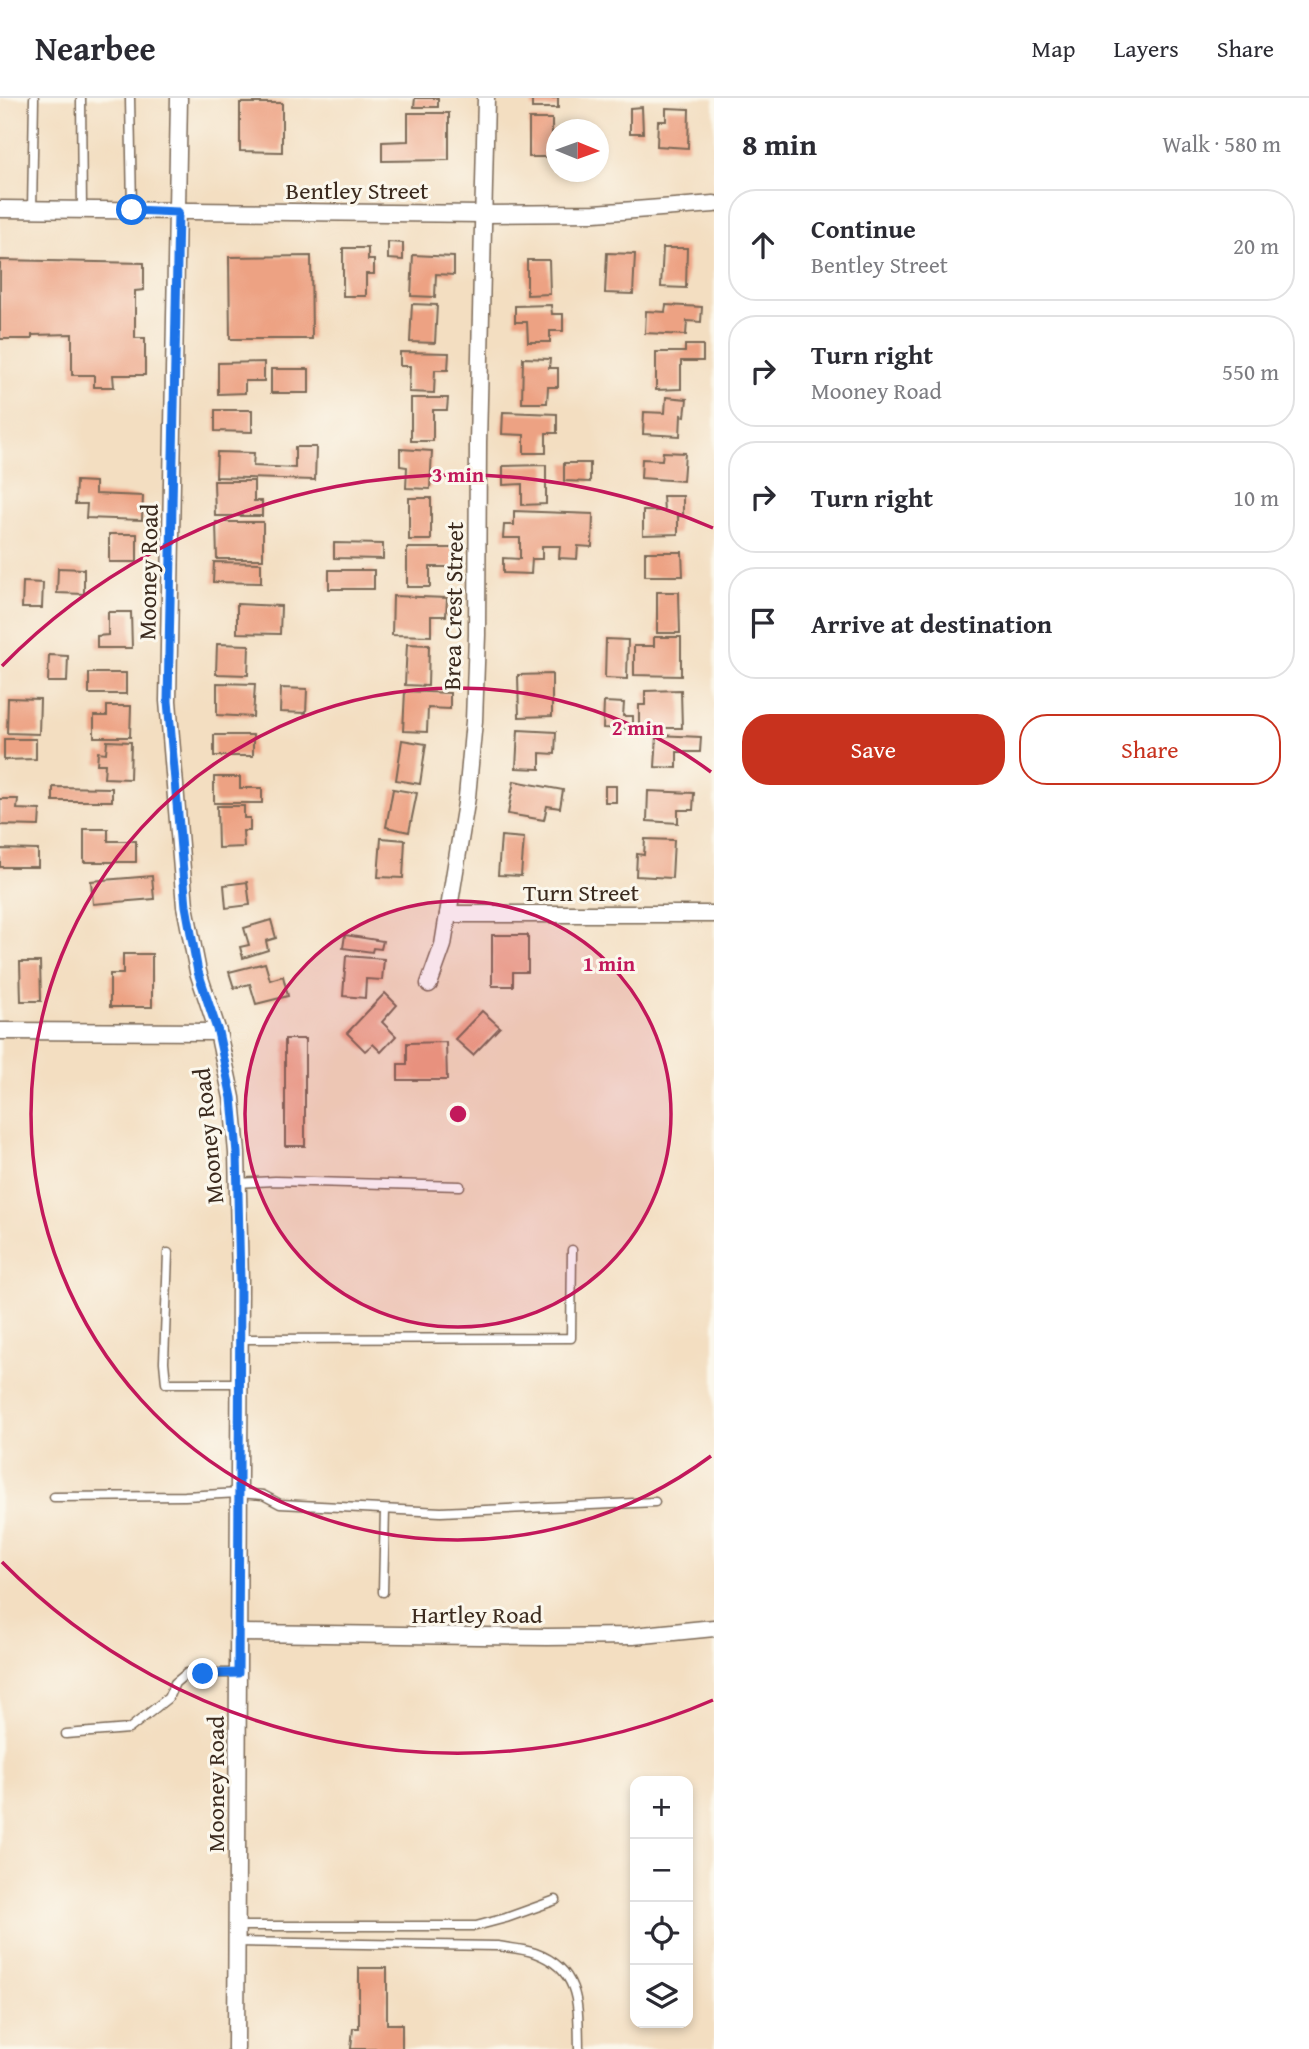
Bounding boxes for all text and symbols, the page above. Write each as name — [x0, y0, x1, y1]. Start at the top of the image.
text: Nearbee — [35, 24, 156, 72]
text: Map — [1032, 31, 1075, 66]
text: Layers — [1113, 31, 1179, 66]
text: Share — [1217, 31, 1274, 66]
north arrow — [546, 119, 609, 182]
text: 8 min — [742, 122, 817, 166]
text: Walk · 580 m — [1162, 127, 1281, 160]
street label: Bentley Street — [286, 173, 429, 208]
route start — [116, 194, 147, 225]
text: Continue — [811, 209, 916, 248]
icon: ahead — [744, 226, 782, 264]
text: 20 m — [1233, 229, 1279, 262]
text: Bentley Street — [811, 248, 948, 281]
text: Turn right — [811, 335, 933, 374]
icon: right — [744, 352, 782, 390]
text: 550 m — [1222, 355, 1279, 388]
text: Mooney Road — [811, 374, 942, 407]
text: 3 min — [432, 459, 485, 490]
icon: right — [744, 478, 782, 516]
text: Turn right — [811, 478, 933, 517]
text: 10 m — [1233, 481, 1279, 514]
street label: Mooney Road — [129, 503, 167, 640]
street label: Brea Crest Street — [434, 521, 472, 691]
icon: arrive — [744, 604, 782, 642]
text: Arrive at destination — [811, 604, 1052, 643]
text: 2 min — [612, 712, 665, 743]
button: Save — [742, 714, 1005, 785]
button: Share — [1019, 714, 1281, 785]
street label: Turn Street — [523, 875, 639, 910]
text: 1 min — [583, 948, 636, 979]
street label: Mooney Road — [183, 1066, 233, 1206]
centre of rings — [446, 1102, 470, 1126]
street label: Hartley Road — [411, 1597, 543, 1632]
route end — [187, 1658, 218, 1689]
street label: Mooney Road — [198, 1716, 233, 1852]
map controls — [630, 1776, 693, 2028]
button: + — [630, 1776, 693, 1839]
button: − — [630, 1839, 693, 1902]
button: locate — [630, 1902, 693, 1965]
button: layers — [630, 1965, 693, 2028]

